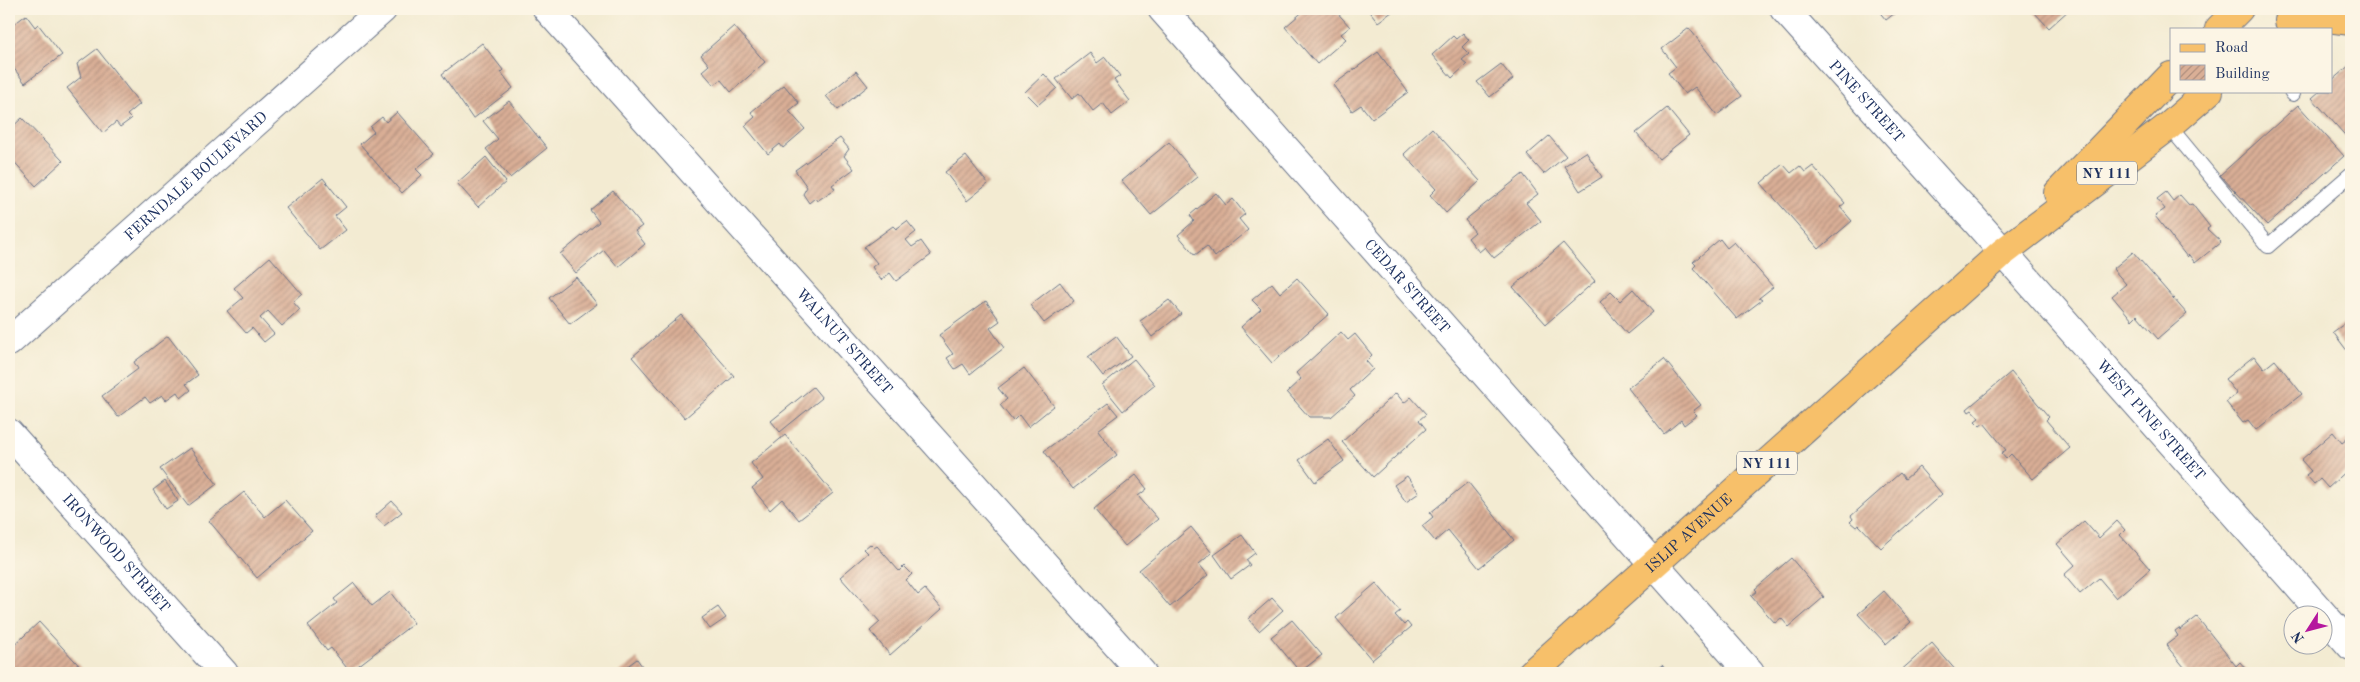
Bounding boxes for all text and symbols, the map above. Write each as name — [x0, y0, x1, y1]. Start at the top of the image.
legend — [2170, 28, 2332, 92]
text: Road — [2215, 41, 2249, 56]
street label: PINE STREET — [1825, 58, 1906, 146]
text: Building — [2215, 67, 2270, 82]
street label: FERNDALE BOULEVARD — [122, 110, 271, 244]
road number: NY 111 — [2077, 162, 2137, 184]
street label: CEDAR STREET — [1361, 237, 1452, 337]
street label: WALNUT STREET — [793, 287, 894, 398]
street label: WEST PINE STREET — [2093, 358, 2207, 484]
road number: NY 111 — [1737, 452, 1797, 474]
street label: IRONWOOD STREET — [59, 492, 172, 616]
street label: ISLIP AVENUE — [1643, 492, 1736, 577]
north arrow — [2282, 604, 2332, 654]
text: N — [2289, 628, 2307, 645]

